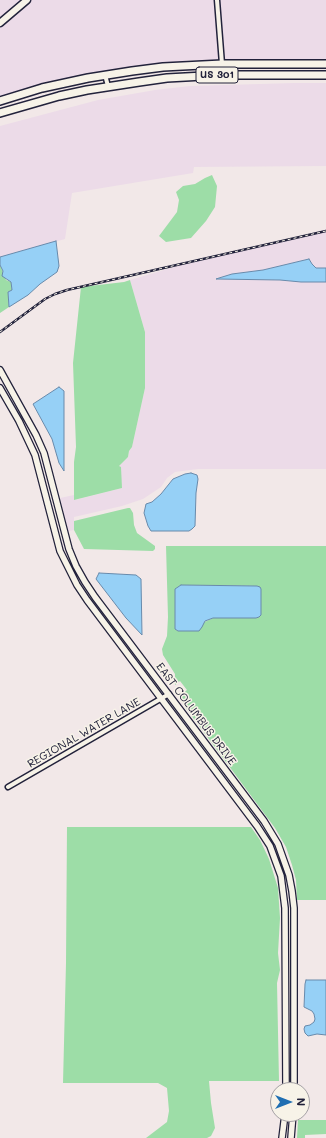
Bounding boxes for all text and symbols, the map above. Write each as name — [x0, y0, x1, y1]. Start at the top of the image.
road number: US 301 — [196, 67, 238, 83]
street label: EAST COLUMBUS DRIVE — [153, 660, 239, 768]
street label: REGIONAL WATER LANE — [25, 695, 143, 771]
north arrow — [270, 1082, 310, 1122]
text: N — [294, 1098, 309, 1106]

